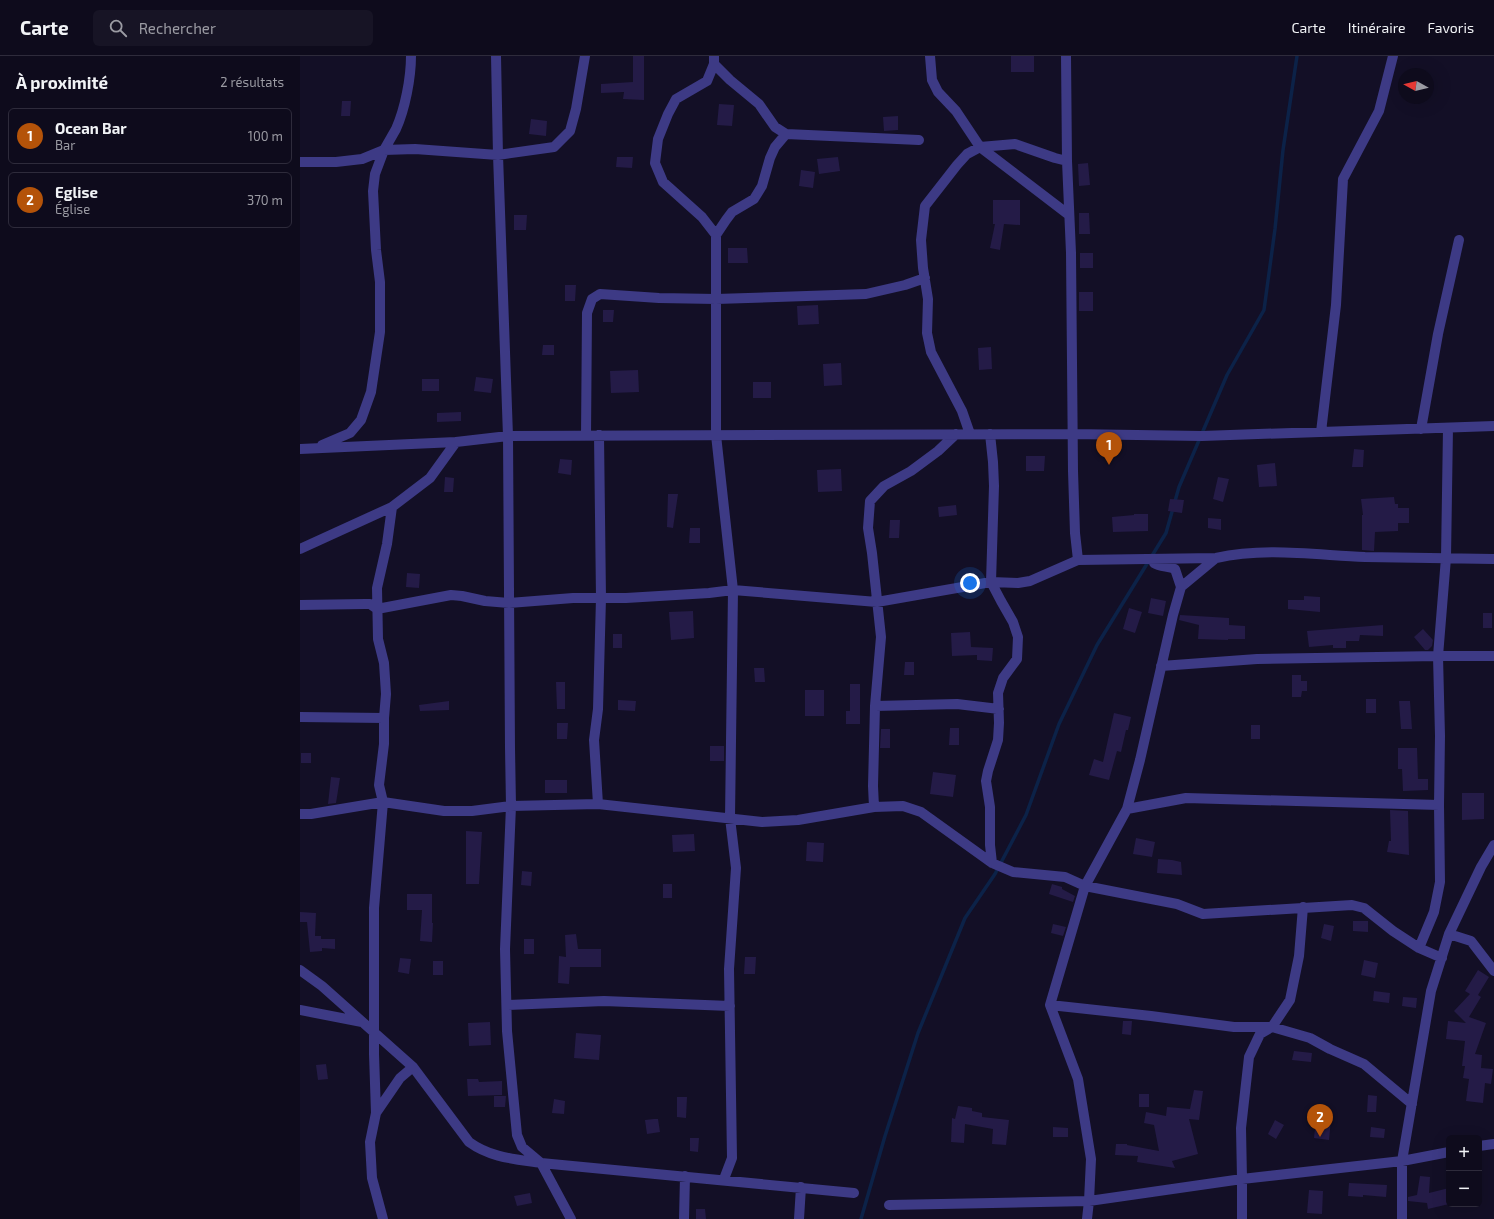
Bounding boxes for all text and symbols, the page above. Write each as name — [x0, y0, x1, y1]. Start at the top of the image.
search box — [93, 10, 373, 46]
text: Carte — [20, 16, 69, 39]
icon: search — [107, 17, 129, 39]
text: Rechercher — [139, 19, 216, 37]
text: Carte — [1292, 19, 1326, 36]
text: Itinéraire — [1348, 19, 1406, 36]
text: Favoris — [1428, 19, 1474, 36]
north arrow — [1398, 68, 1434, 104]
text: À proximité — [16, 72, 108, 92]
text: 2 résultats — [220, 74, 284, 90]
text: Ocean Bar — [55, 119, 127, 137]
text: 1 — [27, 128, 33, 144]
text: 100 m — [248, 128, 283, 144]
text: Bar — [55, 137, 75, 153]
text: Eglise — [55, 183, 98, 201]
text: 2 — [26, 192, 34, 208]
text: 370 m — [247, 192, 283, 208]
text: Église — [55, 201, 90, 217]
pin: 1 — [1096, 432, 1122, 465]
your location — [960, 573, 980, 593]
pin: 2 — [1307, 1104, 1333, 1137]
map controls — [1446, 1135, 1482, 1207]
button: + — [1446, 1135, 1482, 1171]
button: − — [1446, 1171, 1482, 1207]

